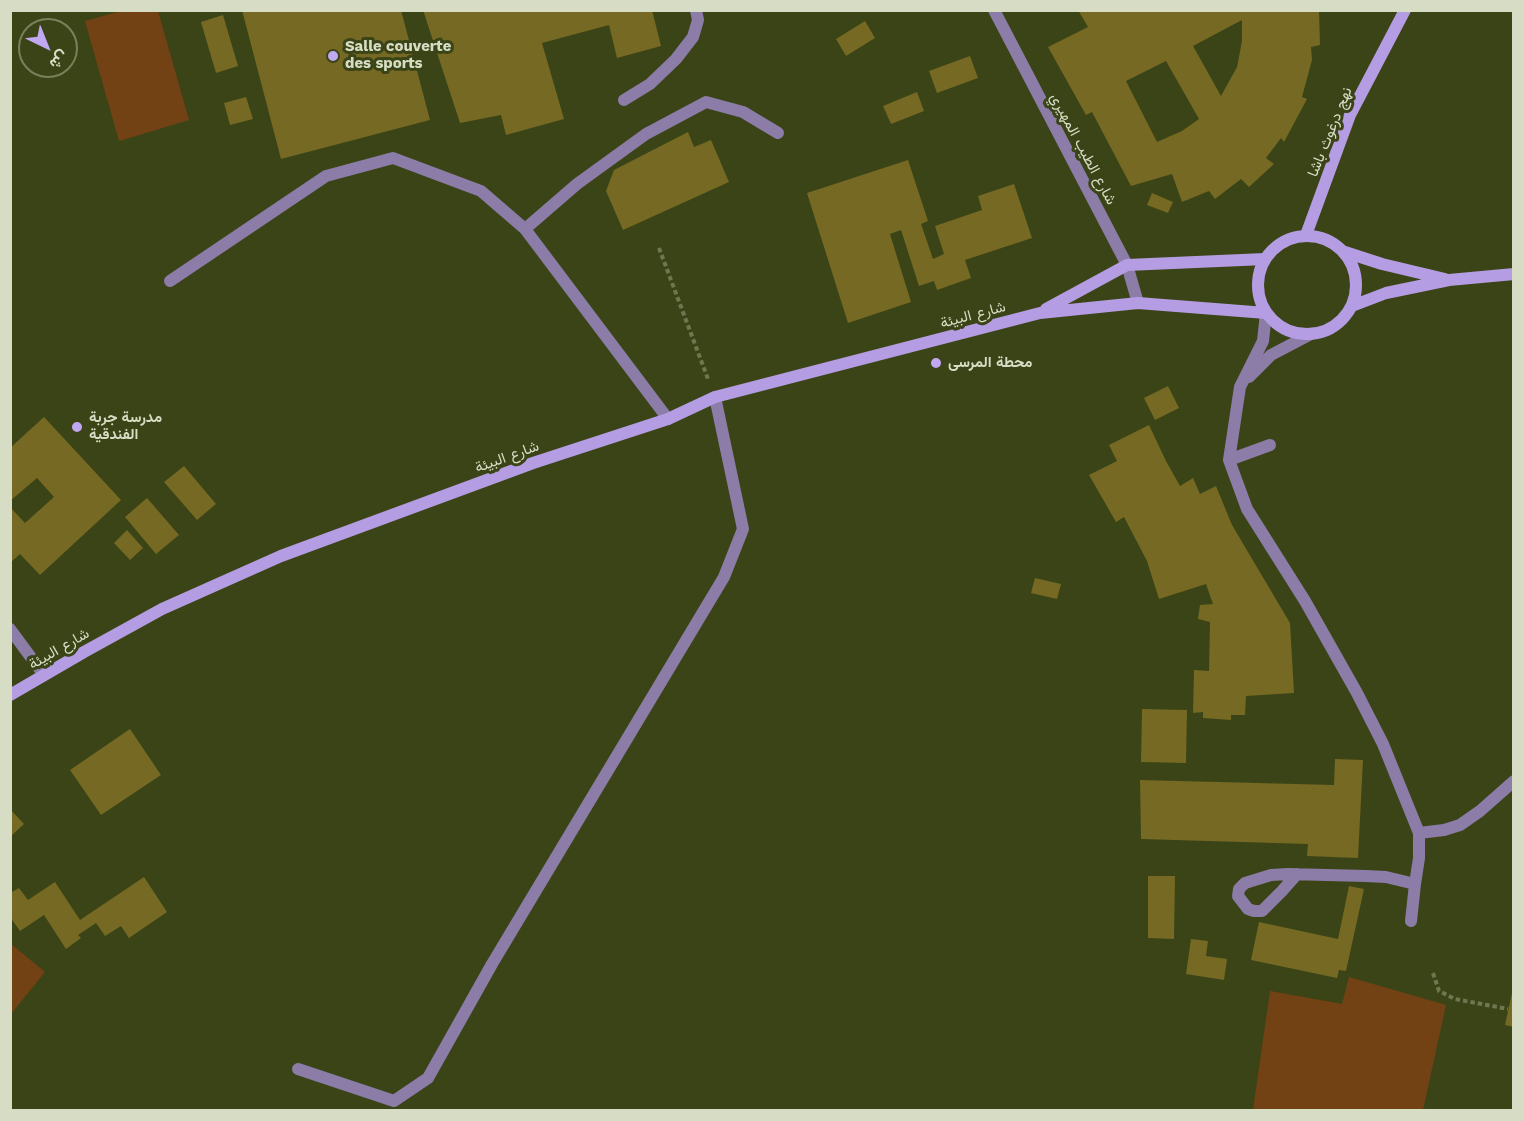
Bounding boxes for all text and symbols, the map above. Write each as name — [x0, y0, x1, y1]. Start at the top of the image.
north arrow — [18, 18, 78, 78]
place label: Salle couverte des sports — [345, 38, 451, 73]
text: ش — [46, 47, 73, 74]
marker: Salle couverte des sports — [326, 49, 340, 63]
street label: نهج درغوث باشا — [1304, 85, 1356, 179]
street label: شارع الطيب المهيري — [1046, 90, 1120, 208]
street label: شارع البيئة — [938, 298, 1008, 332]
place label: محطة المرسى — [948, 354, 1032, 372]
marker: محطة المرسى — [929, 356, 943, 370]
place label: مدرسة جربة الفندقية — [89, 409, 162, 444]
marker: مدرسة جربة الفندقية — [70, 420, 84, 434]
street label: شارع البيئة — [472, 437, 542, 477]
street label: شارع البيئة — [26, 624, 92, 674]

